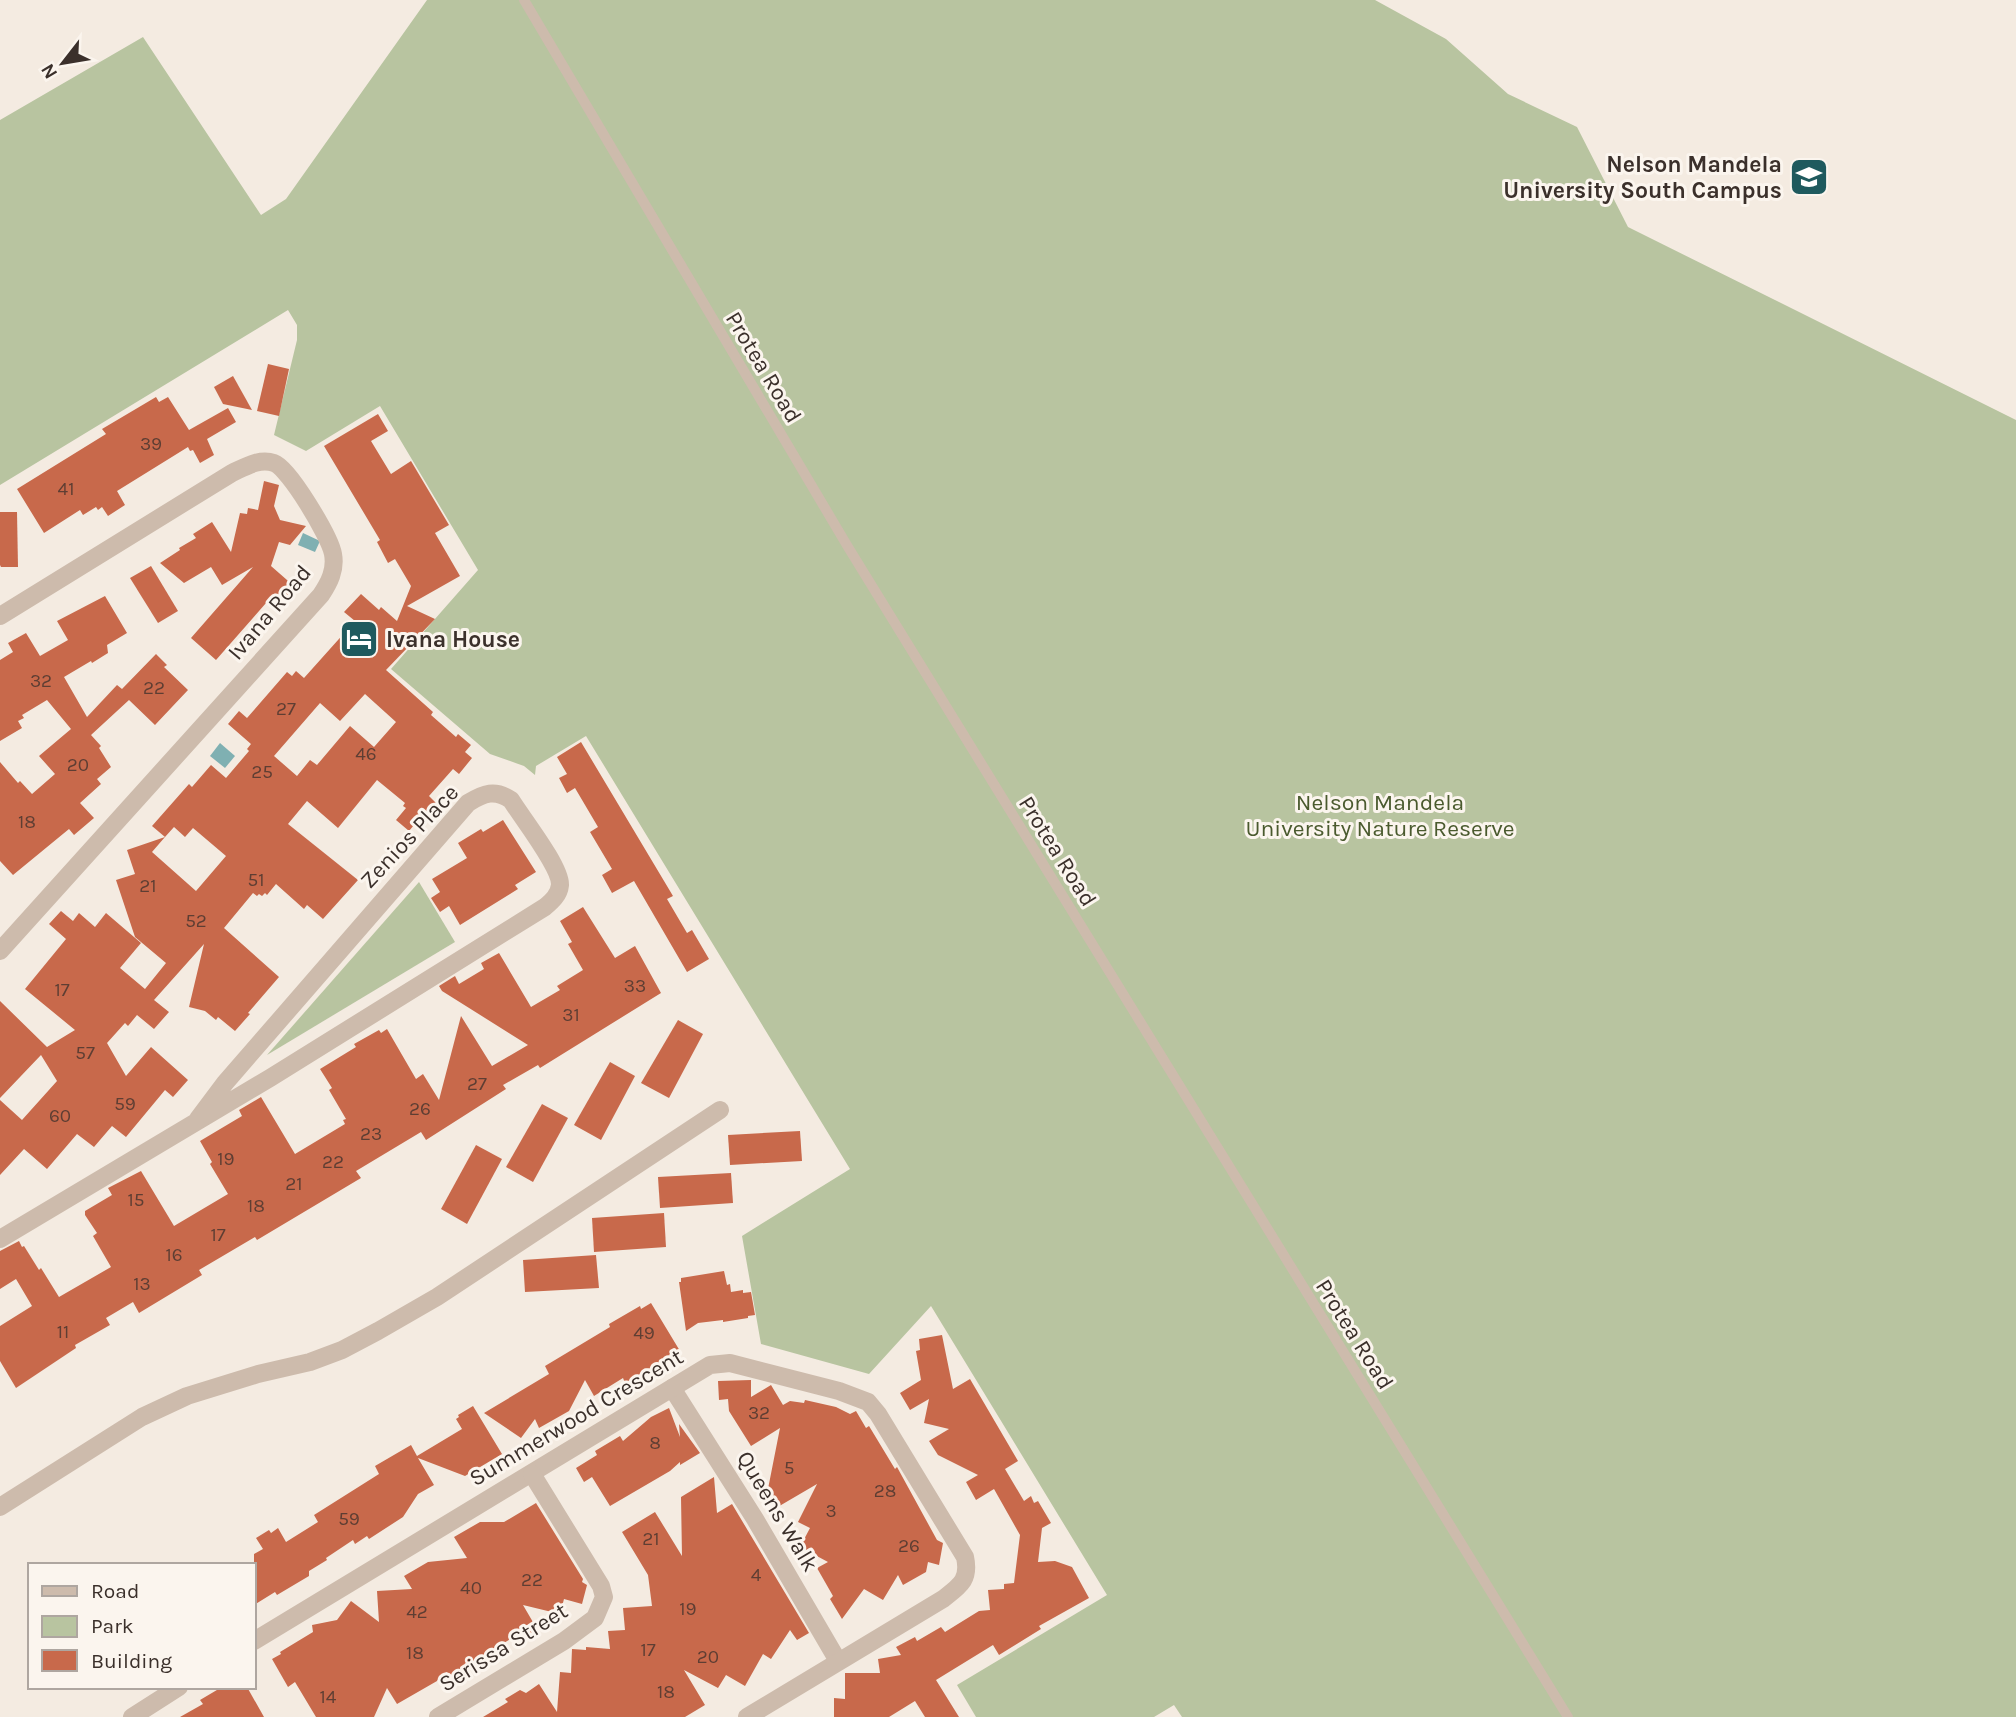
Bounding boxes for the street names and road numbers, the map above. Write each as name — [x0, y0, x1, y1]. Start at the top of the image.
street label: Protea Road — [720, 307, 807, 428]
street label: Ivana Road — [222, 559, 317, 665]
street label: Zenios Place — [355, 779, 464, 894]
street label: Protea Road — [1013, 791, 1102, 911]
street label: Protea Road — [1310, 1274, 1399, 1394]
street label: Summerwood Crescent — [465, 1343, 688, 1492]
street label: Queens Walk — [731, 1446, 824, 1576]
street label: Serissa Street — [434, 1597, 573, 1698]

